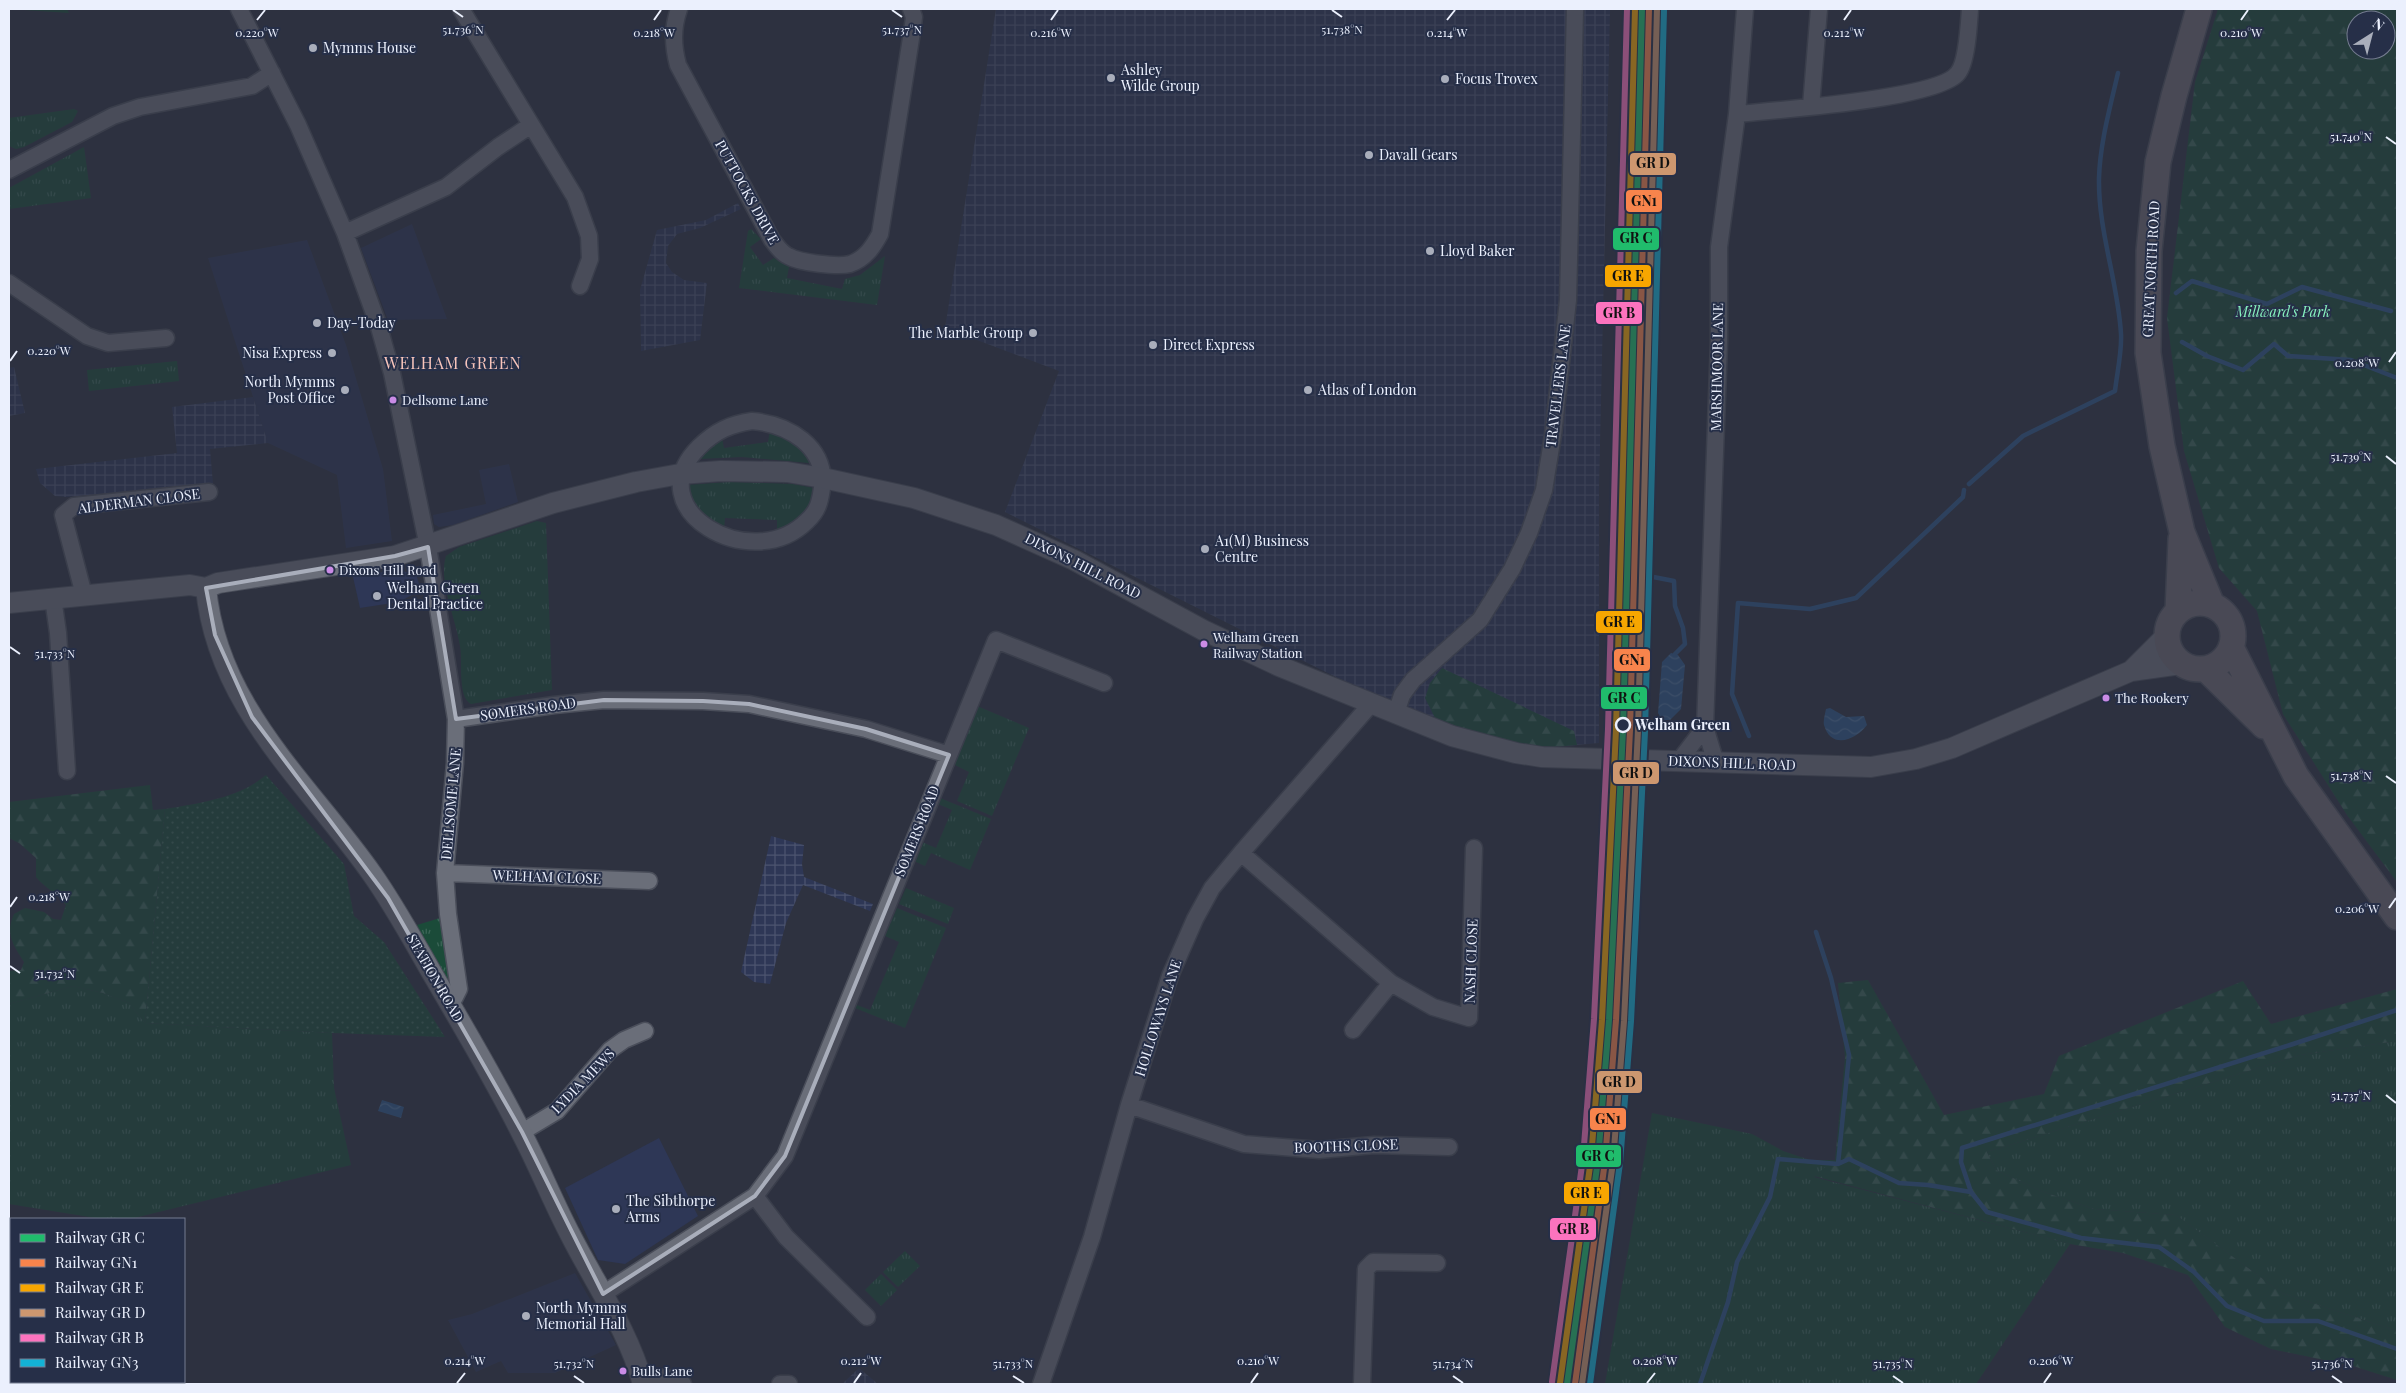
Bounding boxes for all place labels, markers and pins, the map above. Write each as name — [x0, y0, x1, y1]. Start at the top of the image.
place label: Mymms House — [323, 38, 416, 57]
marker: Mymms House — [307, 42, 319, 54]
place label: Ashley Wilde Group — [1120, 60, 1200, 95]
place label: Focus Trovex — [1455, 69, 1538, 88]
marker: Ashley Wilde Group — [1105, 72, 1117, 84]
marker: Focus Trovex — [1439, 73, 1451, 85]
place label: Davall Gears — [1379, 145, 1458, 164]
marker: Davall Gears — [1363, 149, 1375, 161]
place label: Lloyd Baker — [1440, 241, 1515, 260]
marker: Lloyd Baker — [1424, 245, 1436, 257]
place label: Day-Today — [327, 313, 396, 332]
marker: Day-Today — [311, 317, 323, 329]
place label: The Marble Group — [909, 323, 1023, 342]
marker: The Marble Group — [1027, 327, 1039, 339]
place label: Direct Express — [1163, 335, 1255, 354]
marker: Direct Express — [1147, 339, 1159, 351]
place label: Nisa Express — [242, 343, 322, 362]
marker: Nisa Express — [326, 347, 338, 359]
place label: North Mymms Post Office — [245, 372, 335, 407]
place label: Atlas of London — [1317, 380, 1417, 399]
marker: North Mymms Post Office — [339, 384, 351, 396]
marker: Atlas of London — [1302, 384, 1314, 396]
place label: Dellsome Lane — [402, 391, 489, 408]
marker: Dellsome Lane — [388, 395, 398, 405]
place label: A1(M) Business Centre — [1214, 531, 1309, 566]
marker: A1(M) Business Centre — [1199, 543, 1211, 555]
place label: Dixons Hill Road — [339, 561, 437, 578]
marker: Dixons Hill Road — [325, 565, 335, 575]
place label: Welham Green Dental Practice — [386, 578, 483, 613]
marker: Welham Green Dental Practice — [371, 590, 383, 602]
place label: Welham Green Railway Station — [1212, 628, 1303, 661]
marker: Welham Green Railway Station — [1199, 639, 1209, 649]
place label: The Rookery — [2115, 689, 2189, 706]
marker: The Rookery — [2101, 693, 2111, 703]
place label: Welham Green — [1634, 715, 1730, 734]
marker: Welham Green — [1615, 717, 1631, 733]
place label: The Sibthorpe Arms — [625, 1191, 715, 1226]
marker: The Sibthorpe Arms — [610, 1203, 622, 1215]
place label: North Mymms Memorial Hall — [536, 1298, 626, 1333]
marker: North Mymms Memorial Hall — [520, 1310, 532, 1322]
place label: Bulls Lane — [632, 1362, 693, 1379]
marker: Bulls Lane — [618, 1366, 628, 1376]

